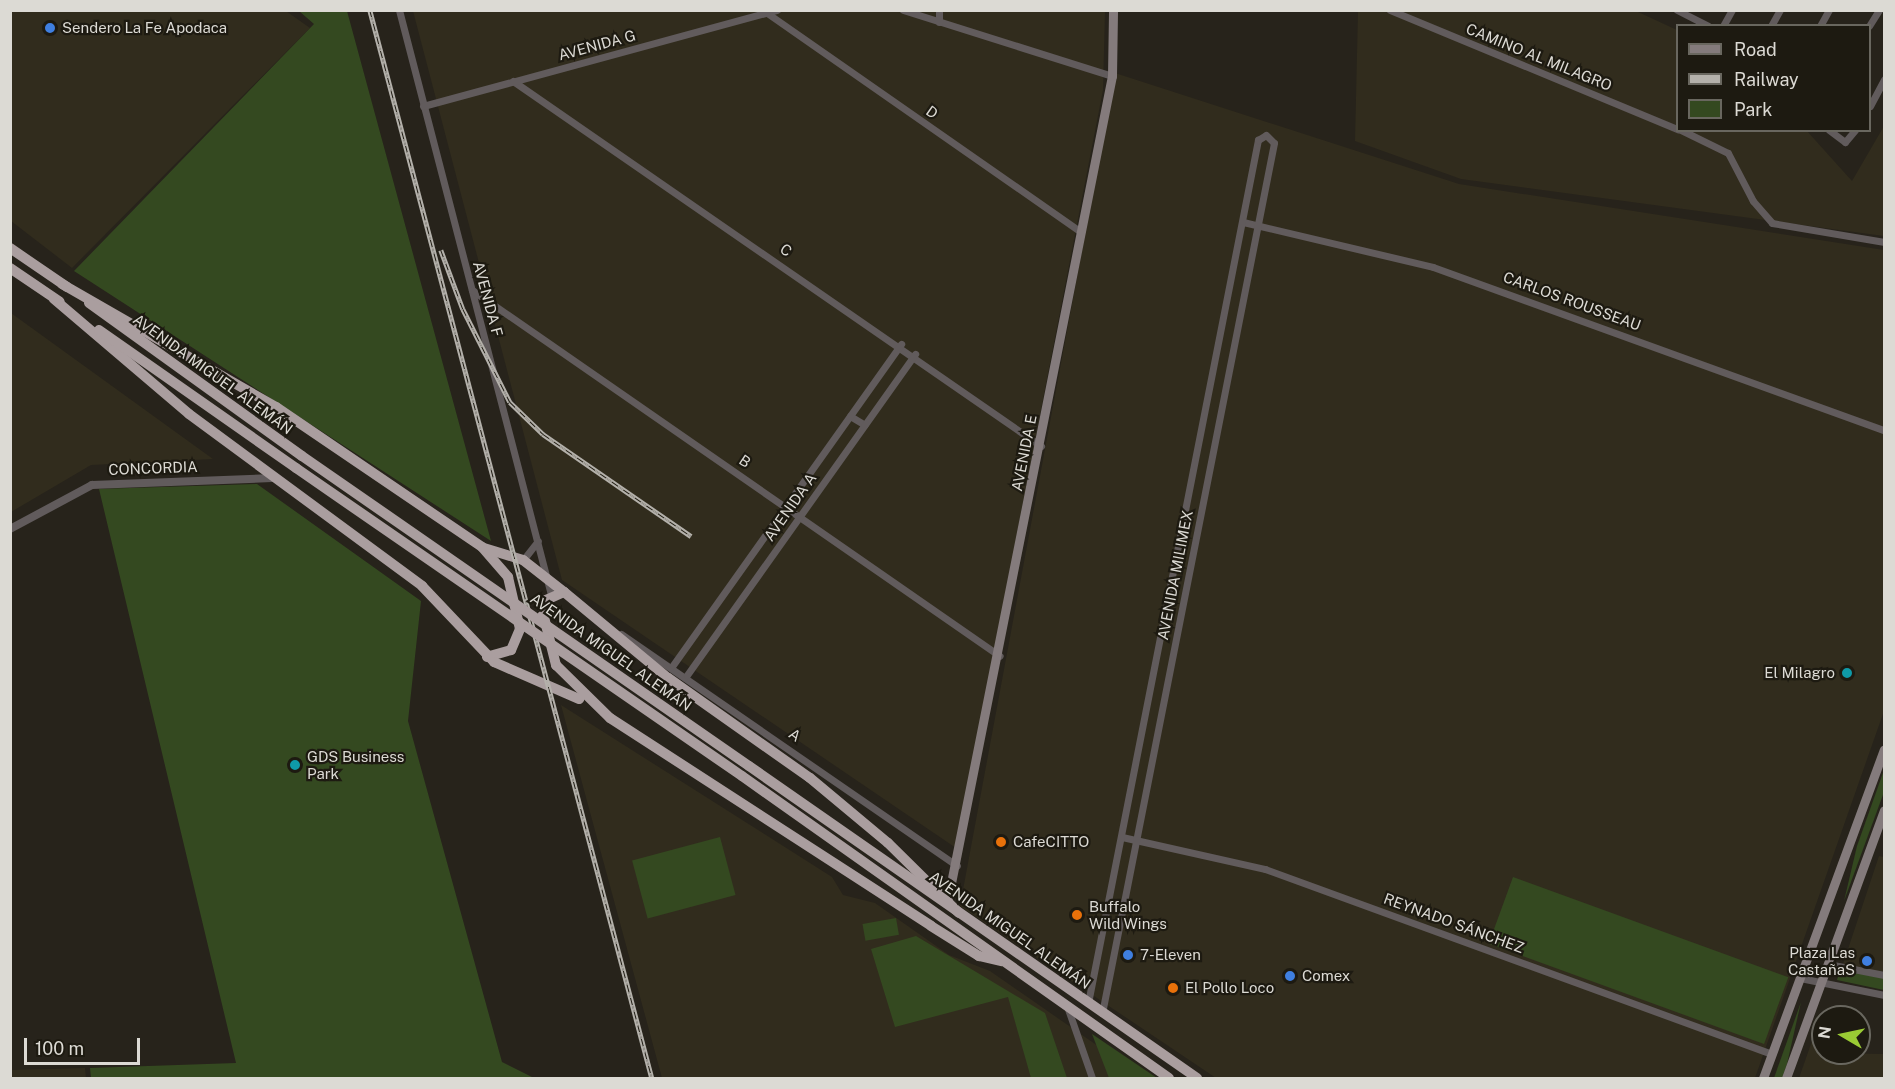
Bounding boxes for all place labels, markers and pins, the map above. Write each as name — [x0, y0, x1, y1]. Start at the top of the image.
place label: Sendero La Fe Apodaca — [62, 19, 227, 37]
marker: Sendero La Fe Apodaca — [43, 21, 57, 35]
place label: El Milagro — [1764, 664, 1835, 682]
marker: El Milagro — [1840, 666, 1854, 680]
place label: GDS Business Park — [307, 747, 404, 782]
marker: GDS Business Park — [288, 758, 302, 772]
place label: CafeCITTO — [1013, 833, 1089, 851]
marker: CafeCITTO — [994, 835, 1008, 849]
place label: Buffalo Wild Wings — [1089, 897, 1167, 932]
marker: Buffalo Wild Wings — [1070, 908, 1084, 922]
place label: Plaza Las CastañaS — [1788, 943, 1855, 978]
place label: 7-Eleven — [1140, 946, 1201, 964]
marker: 7-Eleven — [1121, 948, 1135, 962]
marker: Plaza Las CastañaS — [1860, 954, 1874, 968]
place label: Comex — [1302, 967, 1350, 985]
marker: Comex — [1283, 969, 1297, 983]
place label: El Pollo Loco — [1185, 979, 1274, 997]
marker: El Pollo Loco — [1166, 981, 1180, 995]

